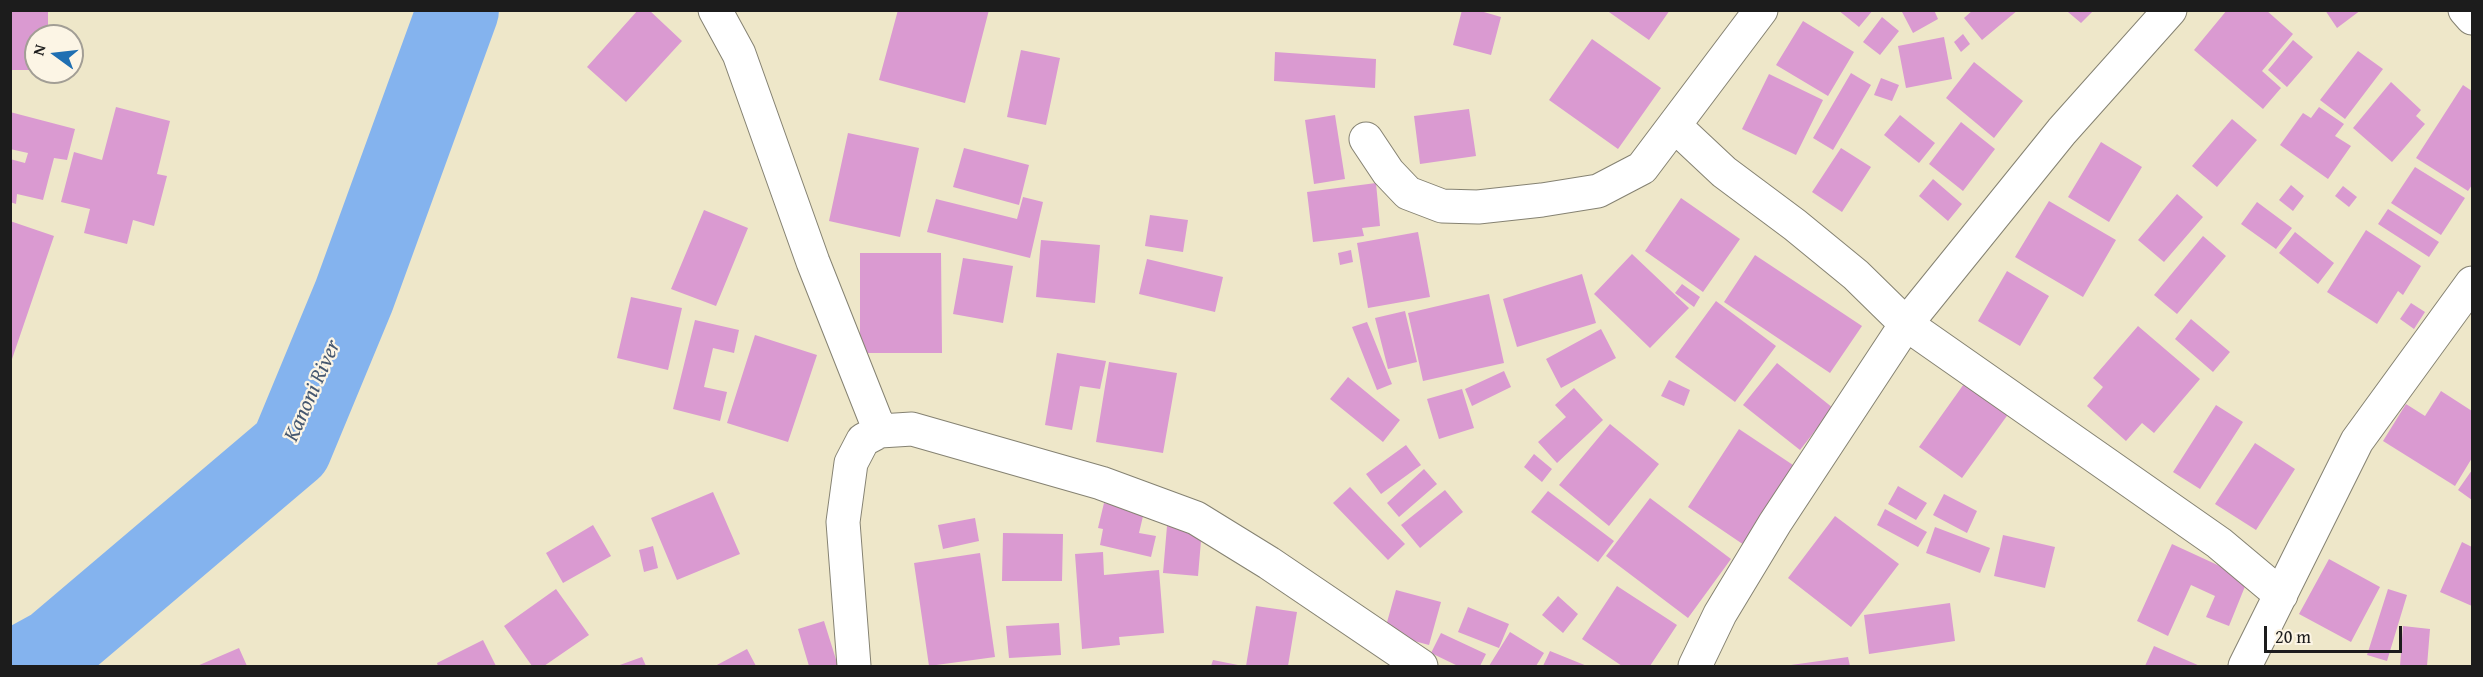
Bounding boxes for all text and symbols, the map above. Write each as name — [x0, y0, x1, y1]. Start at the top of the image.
north arrow — [24, 24, 84, 84]
text: N — [26, 42, 52, 58]
water label: Kanoni River — [279, 336, 347, 446]
scale bar — [2267, 614, 2405, 652]
text: 20 m — [2275, 623, 2311, 650]

